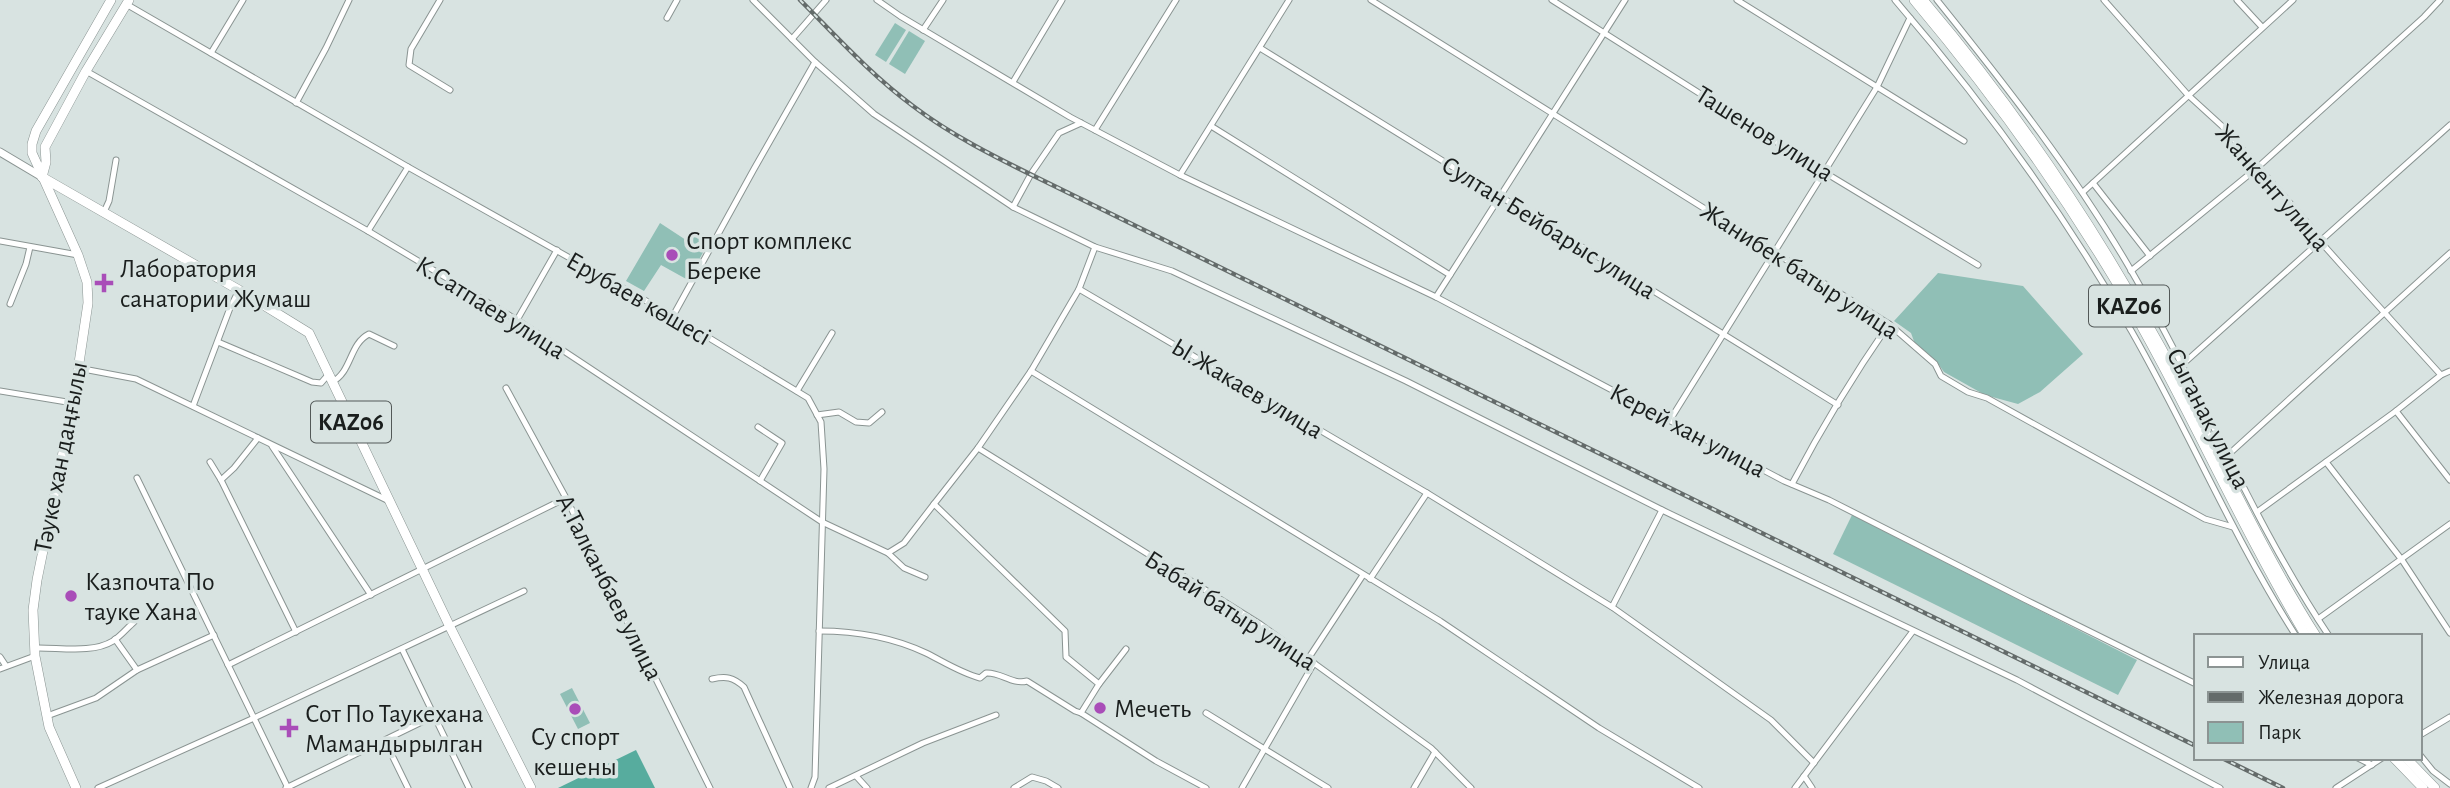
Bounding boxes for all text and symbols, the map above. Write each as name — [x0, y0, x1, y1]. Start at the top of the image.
street label: Ташенов улица — [1691, 81, 1838, 187]
street label: Жанкент улица — [2210, 119, 2334, 256]
street label: Султан Бейбарыс улица — [1437, 151, 1660, 304]
street label: Жанибек батыр улица — [1696, 197, 1903, 345]
place label: Спорт комплекс Береке — [686, 228, 852, 284]
street label: Ерубаев көшесі — [562, 247, 715, 351]
marker: Спорт комплекс Береке — [664, 247, 680, 263]
street label: К.Сатпаев улица — [411, 251, 570, 364]
place label: Лаборатория санатории Жумаш — [120, 256, 312, 312]
marker: Лаборатория санатории Жумаш — [94, 273, 114, 293]
road number: KАZ06 — [2089, 286, 2169, 326]
street label: Ы.Жакаев улица — [1168, 334, 1328, 444]
street label: Сыганак улица — [2162, 344, 2255, 493]
street label: Тәуке хан даңғылы — [30, 359, 92, 555]
street label: Керей хан улица — [1605, 379, 1770, 483]
road number: KАZ06 — [311, 402, 391, 442]
street label: А.Талканбаев улица — [551, 490, 667, 685]
street label: Бабай батыр улица — [1140, 546, 1321, 676]
place label: Казпочта По тауке Хана — [84, 569, 214, 625]
marker: Казпочта По тауке Хана — [63, 588, 79, 604]
legend — [2194, 634, 2422, 760]
text: Улица — [2258, 652, 2311, 673]
text: Железная дорога — [2258, 687, 2405, 708]
place label: Мечеть — [1114, 696, 1191, 722]
marker: Мечеть — [1092, 700, 1108, 716]
place label: Сот По Таукехана Мамандырылган — [305, 701, 484, 757]
marker: Су спорт кешены — [567, 701, 583, 717]
marker: Сот По Таукехана Мамандырылган — [279, 718, 299, 738]
text: Парк — [2258, 722, 2302, 743]
place label: Су спорт кешены — [531, 724, 620, 780]

